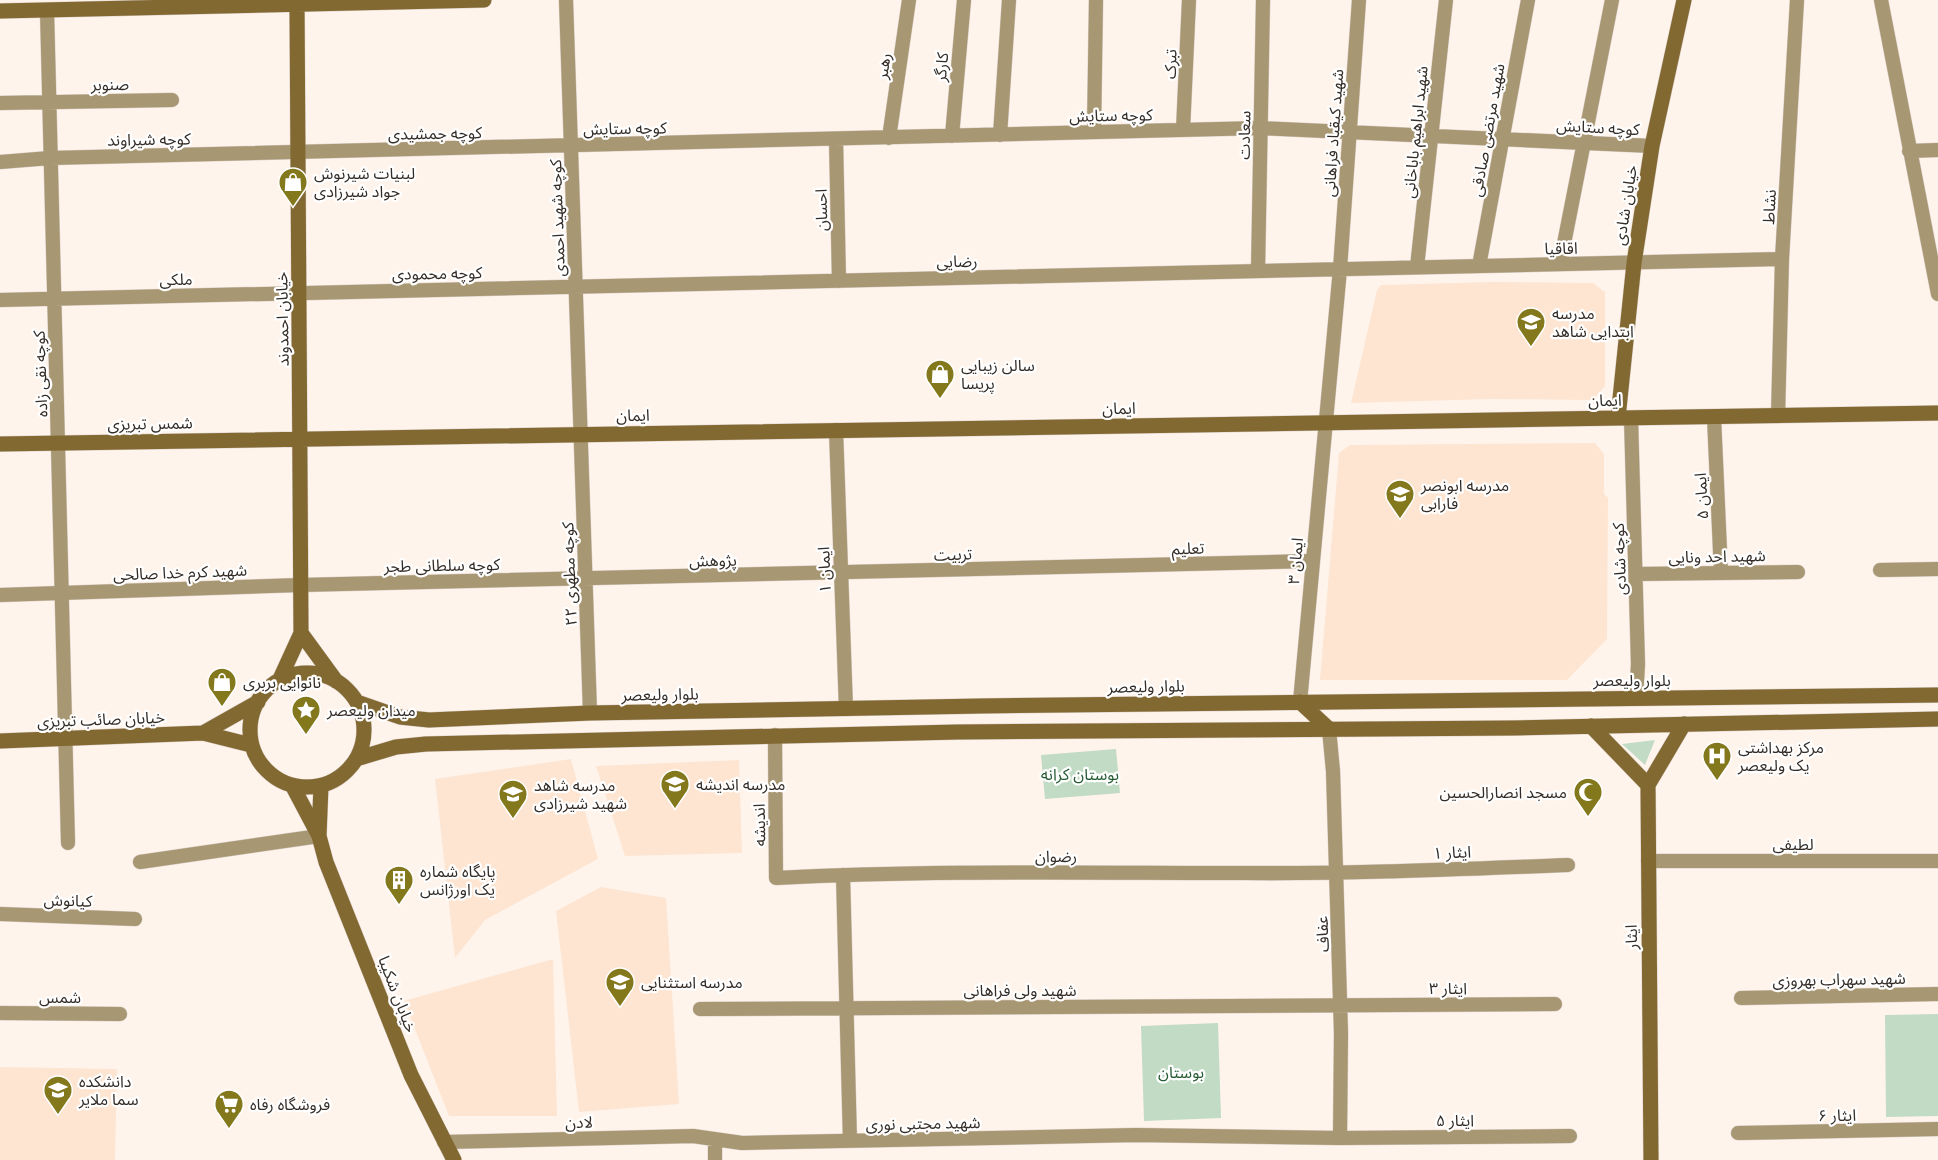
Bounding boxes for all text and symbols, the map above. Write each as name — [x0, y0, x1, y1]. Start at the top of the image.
street label: تبرک — [1160, 48, 1181, 79]
street label: کارگر — [931, 51, 952, 84]
street label: رهبر — [872, 52, 895, 81]
street label: شهید مرتضی صادقی — [1466, 62, 1509, 198]
street label: شهید ابراهیم باباخانی — [1399, 65, 1435, 200]
street label: شهید کیقباد فراهانی — [1320, 68, 1347, 198]
street label: صنوبر — [90, 75, 129, 94]
street label: کوچه ستایش — [1069, 105, 1153, 127]
street label: سعادت — [1235, 110, 1254, 160]
street label: کوچه ستایش — [1556, 116, 1641, 140]
street label: کوچه ستایش — [583, 118, 667, 140]
street label: کوچه جمشیدی — [388, 123, 483, 145]
street label: کوچه شیراوند — [107, 129, 191, 151]
street label: کوچه شهید احمدی — [546, 158, 570, 277]
place label: لبنیات شیرنوش جواد شیرزادی — [314, 164, 415, 201]
street label: خیابان شادی — [1610, 164, 1641, 247]
shop icon: لبنیات شیرنوش جواد شیرزادی — [277, 166, 309, 208]
street label: احسان — [812, 189, 831, 231]
street label: نشاط — [1759, 189, 1780, 225]
street label: اقاقیا — [1544, 239, 1578, 258]
street label: رضایی — [936, 252, 978, 271]
street label: کوچه محمودی — [392, 263, 483, 285]
street label: ملکی — [159, 270, 193, 289]
street label: خیابان احمدوند — [272, 271, 293, 367]
place label: مدرسه ابتدایی شاهد — [1552, 304, 1634, 341]
school or university icon: مدرسه ابتدایی شاهد — [1515, 306, 1547, 348]
street label: کوچه نقی زاده — [29, 330, 53, 418]
place label: سالن زیبایی پریسا — [961, 356, 1035, 394]
shop icon: سالن زیبایی پریسا — [924, 358, 956, 400]
street label: ایمان — [1588, 391, 1622, 410]
street label: ایمان — [1102, 399, 1136, 418]
street label: ایمان — [616, 406, 650, 425]
street label: شمس تبریزی — [107, 413, 193, 434]
street label: ایمان ۵ — [1691, 472, 1712, 520]
place label: مدرسه ابونصر فارابی — [1420, 476, 1509, 513]
school or university icon: مدرسه ابونصر فارابی — [1384, 478, 1416, 520]
street label: کوچه مطهری ۲۲ — [558, 521, 582, 626]
street label: کوچه شادی — [1609, 522, 1631, 595]
street label: ایمان ۳ — [1284, 537, 1307, 585]
street label: تعلیم — [1171, 538, 1205, 562]
street label: تربیت — [933, 544, 973, 565]
street label: ایمان ۱ — [814, 546, 835, 594]
street label: شهید احد ونایی — [1668, 546, 1766, 567]
street label: پژوهش — [689, 551, 737, 572]
street label: کوچه سلطانی طجر — [383, 555, 501, 577]
street label: شهید کرم خدا صالحی — [113, 561, 247, 587]
shop icon: نانوایی بربری — [206, 666, 238, 708]
street label: بلوار ولیعصر — [1592, 671, 1671, 690]
place label: نانوایی بربری — [243, 673, 321, 692]
street label: بلوار ولیعصر — [1106, 676, 1185, 697]
street label: بلوار ولیعصر — [620, 684, 699, 705]
place icon: میدان ولیعصر — [290, 694, 322, 736]
place label: میدان ولیعصر — [326, 701, 416, 720]
street label: خیابان صائب تبریزی — [37, 708, 165, 731]
place label: مرکز بهداشتی یک ولیعصر — [1737, 738, 1824, 775]
hospital icon: مرکز بهداشتی یک ولیعصر — [1701, 740, 1733, 782]
park label: بوستان کرانه — [1041, 765, 1119, 784]
school or university icon: مدرسه اندیشه — [659, 768, 691, 810]
place label: مدرسه اندیشه — [696, 775, 785, 794]
place label: مدرسه شاهد شهید شیرزادی — [534, 776, 627, 813]
mosque icon: مسجد انصارالحسین — [1572, 776, 1604, 818]
school or university icon: مدرسه شاهد شهید شیرزادی — [497, 778, 529, 820]
place label: مسجد انصارالحسین — [1440, 783, 1567, 802]
street label: اندیشه — [750, 803, 769, 847]
street label: لطیفی — [1772, 835, 1814, 854]
street label: ایثار ۱ — [1433, 842, 1471, 863]
street label: رضوان — [1035, 847, 1077, 866]
place label: پایگاه شماره یک اورژانس — [420, 862, 496, 899]
building icon: پایگاه شماره یک اورژانس — [383, 864, 415, 906]
street label: کیانوش — [43, 890, 93, 911]
street label: عفاف — [1312, 915, 1333, 952]
street label: ایثار — [1622, 924, 1641, 951]
street label: خیابان شکیبا — [374, 953, 421, 1035]
school or university icon: مدرسه استثنایی — [604, 966, 636, 1008]
street label: شهید سهراب بهروزی — [1772, 969, 1906, 990]
place label: مدرسه استثنایی — [641, 973, 743, 992]
street label: ایثار ۳ — [1429, 979, 1467, 998]
street label: شهید ولی فراهانی — [964, 981, 1076, 1000]
street label: شمس — [39, 988, 81, 1007]
park label: بوستان — [1158, 1063, 1204, 1082]
place label: دانشکده سما ملایر — [78, 1072, 139, 1109]
school or university icon: دانشکده سما ملایر — [42, 1074, 74, 1116]
supermarket icon: فروشگاه رفاه — [213, 1088, 245, 1130]
place label: فروشگاه رفاه — [250, 1095, 330, 1114]
street label: ایثار ۶ — [1818, 1106, 1856, 1125]
street label: ایثار ۵ — [1436, 1111, 1474, 1130]
street label: لادن — [565, 1113, 593, 1132]
street label: شهید مجتبی نوری — [865, 1113, 981, 1134]

